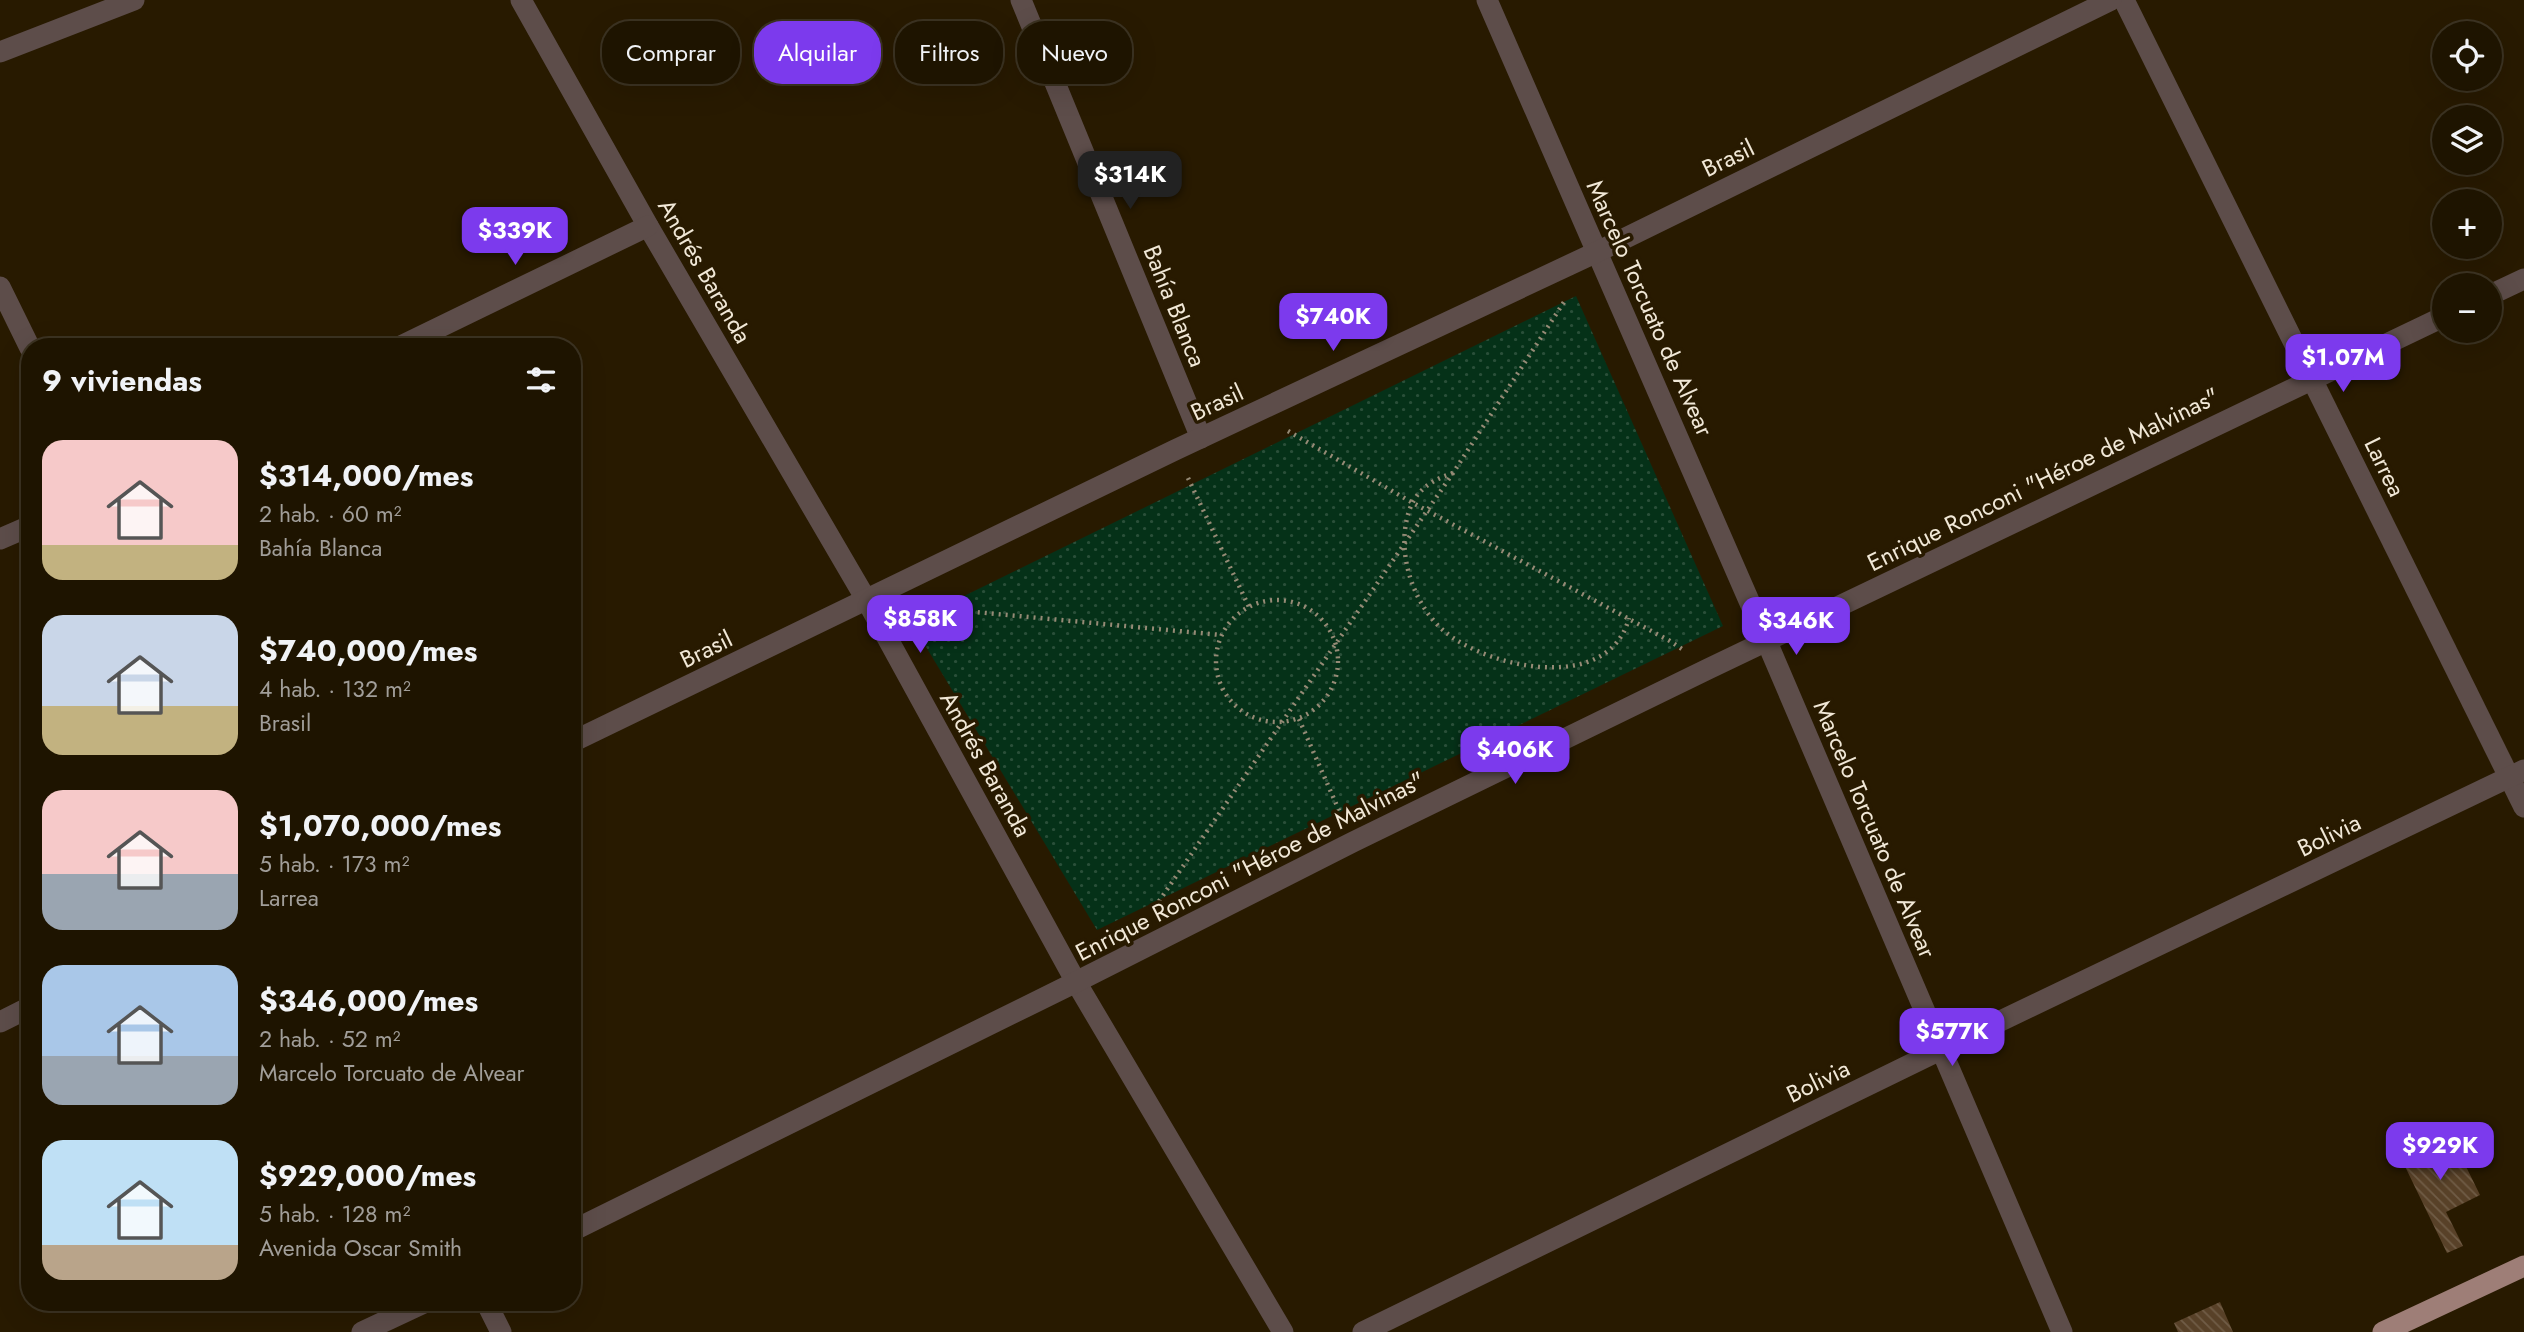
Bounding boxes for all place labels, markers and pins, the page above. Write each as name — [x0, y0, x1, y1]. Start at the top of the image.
pin: $314K — [1081, 152, 1179, 211]
pin: $339K — [466, 208, 564, 267]
pin: $740K — [1284, 294, 1382, 353]
pin: $1.07M — [2286, 334, 2400, 394]
pin: $858K — [871, 596, 969, 655]
pin: $346K — [1747, 598, 1845, 657]
pin: $406K — [1466, 726, 1564, 786]
pin: $577K — [1903, 1009, 2001, 1068]
pin: $929K — [2391, 1122, 2489, 1182]

